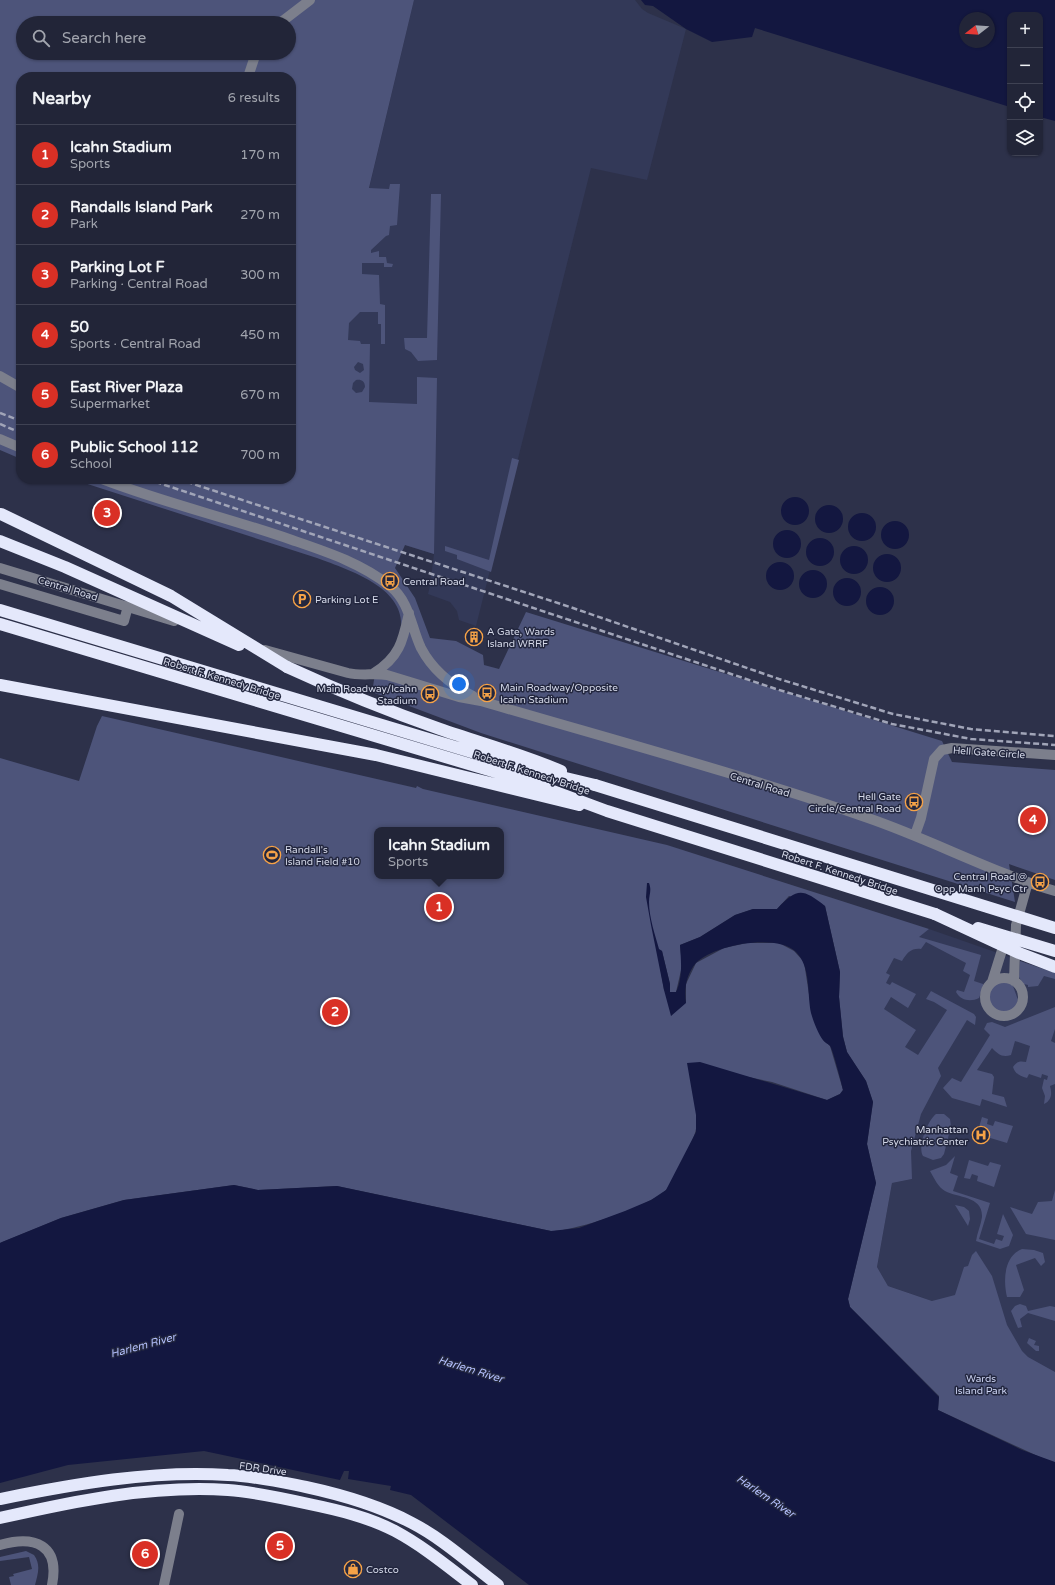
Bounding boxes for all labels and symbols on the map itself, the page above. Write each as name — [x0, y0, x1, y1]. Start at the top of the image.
north arrow — [959, 12, 995, 48]
pin: 3 — [94, 498, 120, 528]
bus stop icon: Central Road — [380, 571, 400, 591]
street label: Central Road — [36, 574, 99, 604]
place label: Central Road — [403, 576, 465, 588]
parking icon: Parking Lot E — [292, 589, 312, 609]
place label: Parking Lot E — [315, 594, 378, 606]
place label: A Gate, Wards Island WRRF — [487, 626, 555, 650]
building icon: A Gate, Wards Island WRRF — [464, 627, 484, 647]
street label: Robert F. Kennedy Bridge — [162, 655, 282, 703]
your location — [449, 674, 469, 694]
place label: Main Roadway/Opposite Icahn Stadium — [500, 682, 618, 706]
place label: Main Roadway/Icahn Stadium — [317, 683, 417, 707]
bus stop icon: Main Roadway/Opposite Icahn Stadium — [477, 683, 497, 703]
bus stop icon: Main Roadway/Icahn Stadium — [420, 684, 440, 704]
street label: Hell Gate Circle — [952, 744, 1026, 762]
street label: Robert F. Kennedy Bridge — [472, 748, 592, 798]
street label: Central Road — [728, 770, 791, 800]
place label: Hell Gate Circle/Central Road — [808, 791, 901, 815]
bus stop icon: Hell Gate Circle/Central Road — [904, 792, 924, 812]
pin: 4 — [1020, 805, 1046, 835]
place label: Randall's Island Field #10 — [285, 844, 360, 868]
sports icon: Randall's Island Field #10 — [262, 845, 282, 865]
street label: Robert F. Kennedy Bridge — [780, 848, 900, 898]
place label: Central Road @ Opp Manh Psyc Ctr — [935, 871, 1027, 895]
bus stop icon: Central Road @ Opp Manh Psyc Ctr — [1030, 872, 1050, 892]
pin: 1 — [426, 892, 452, 922]
pin: 2 — [322, 997, 348, 1027]
place label: Manhattan Psychiatric Center — [882, 1124, 968, 1148]
hospital icon: Manhattan Psychiatric Center — [971, 1125, 991, 1145]
water label: Harlem River — [109, 1330, 179, 1360]
water label: Harlem River — [437, 1353, 507, 1386]
park label: Wards Island Park — [955, 1373, 1008, 1397]
street label: FDR Drive — [238, 1460, 288, 1478]
water label: Harlem River — [734, 1472, 799, 1522]
pin: 5 — [267, 1531, 293, 1561]
pin: 6 — [132, 1539, 158, 1569]
shop icon: Costco — [343, 1559, 363, 1579]
place label: Costco — [366, 1564, 399, 1576]

